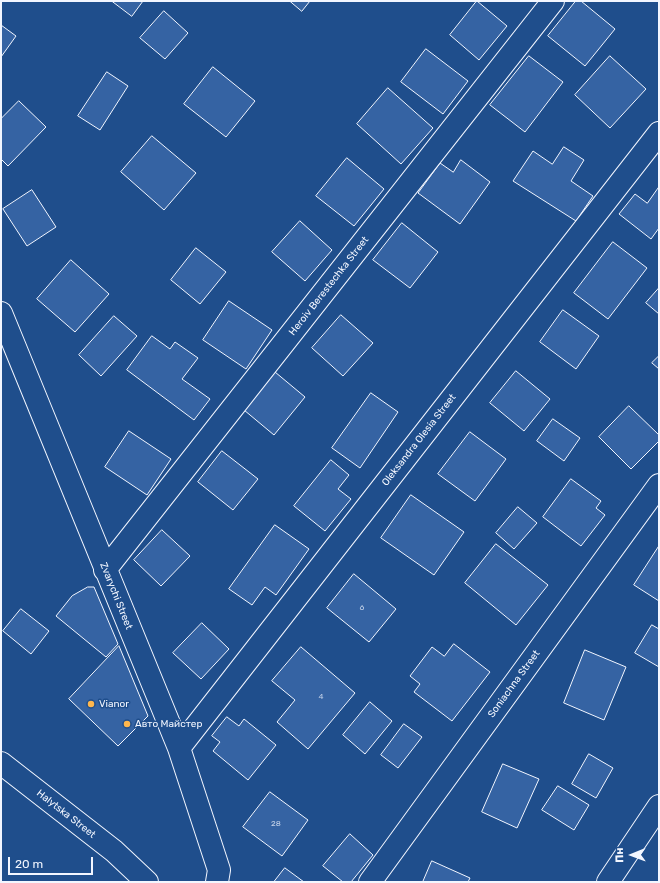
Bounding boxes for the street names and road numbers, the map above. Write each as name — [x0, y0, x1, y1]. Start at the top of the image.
street label: Heroiv Berestechka Street — [287, 234, 371, 338]
street label: Oleksandra Olesia Street — [379, 392, 459, 488]
street label: Zvarychi Street — [97, 561, 135, 631]
street label: Soniachna Street — [485, 648, 543, 720]
street label: Halytska Street — [34, 787, 98, 841]

